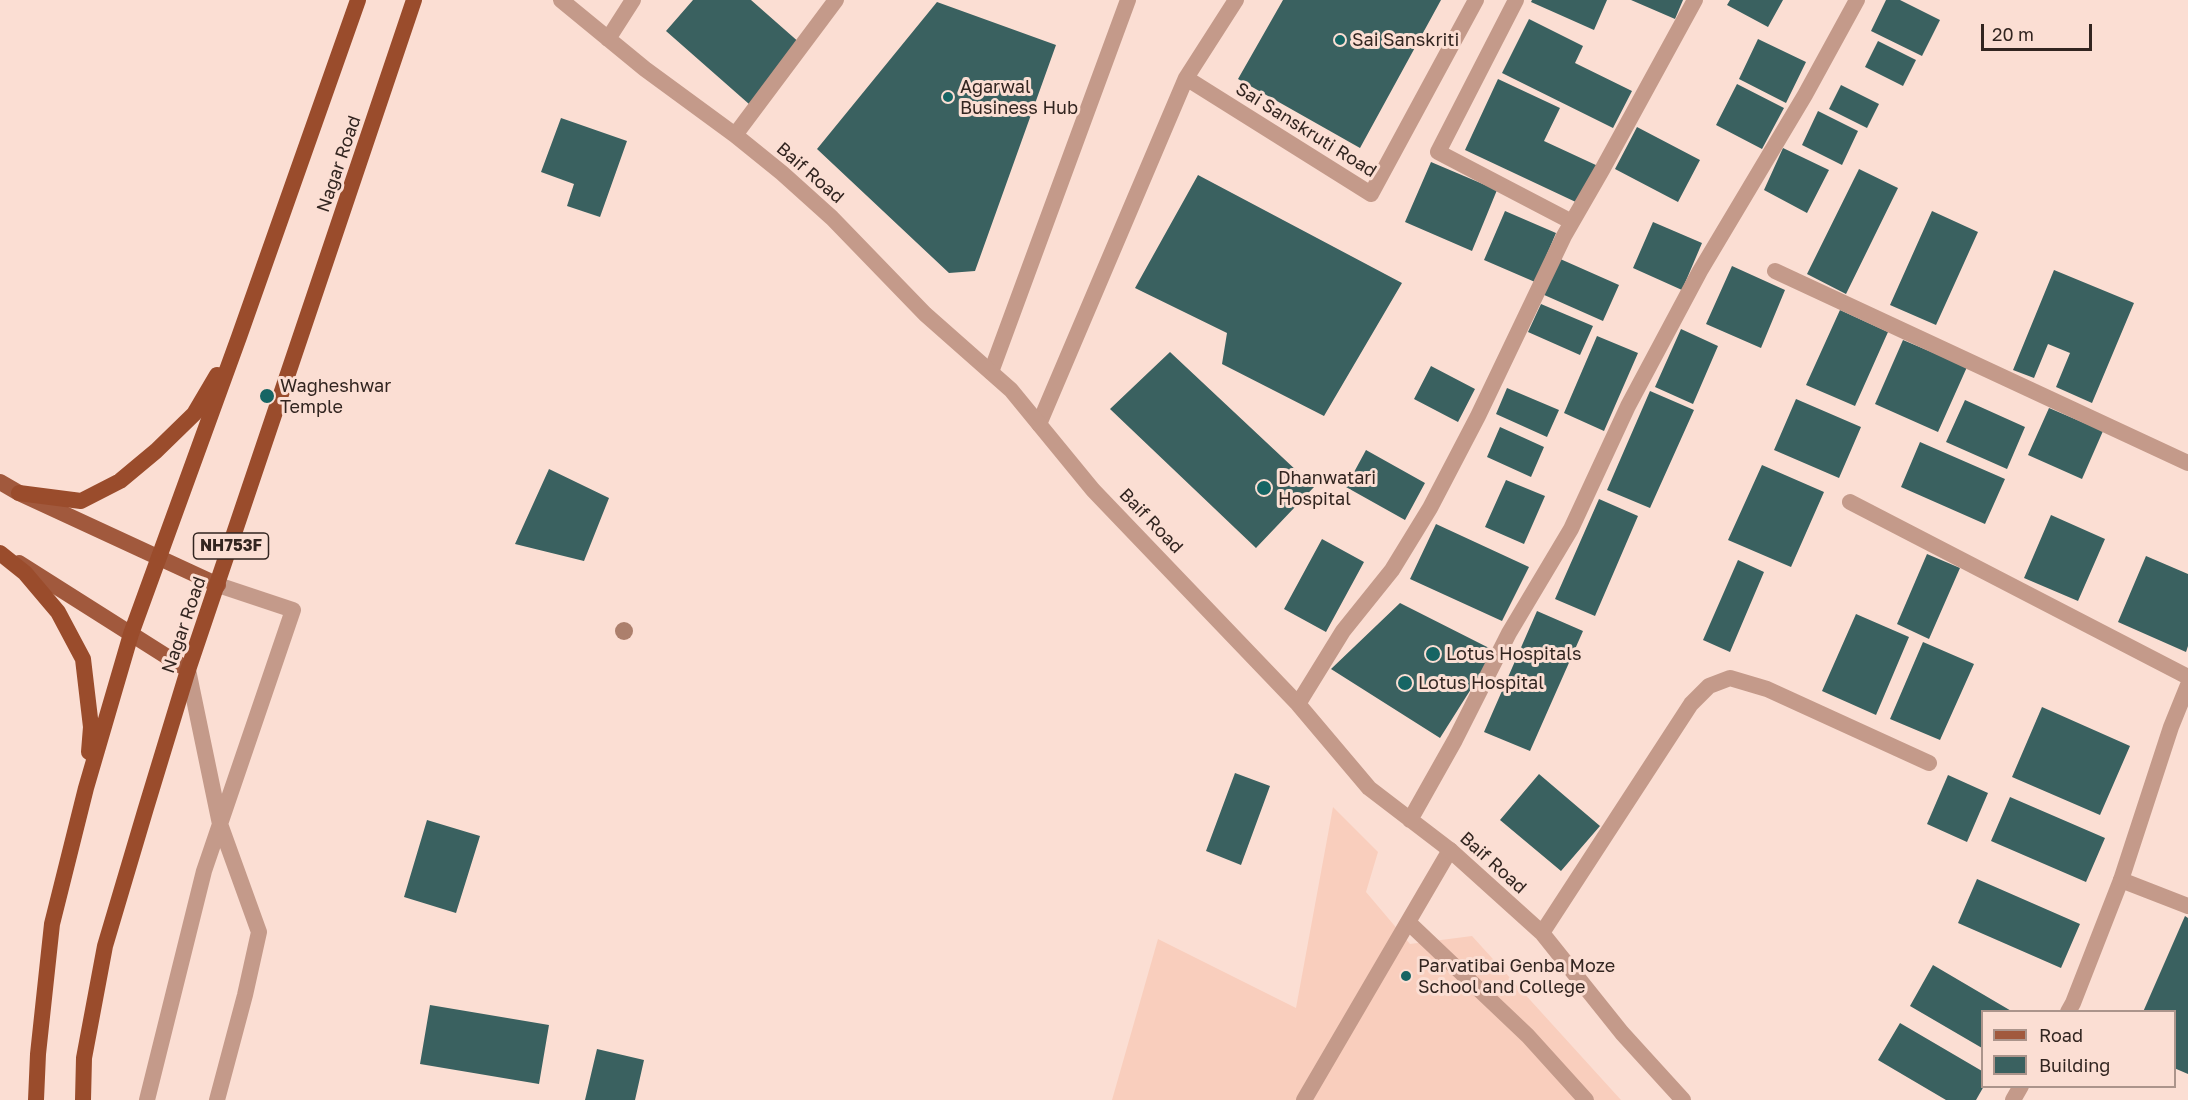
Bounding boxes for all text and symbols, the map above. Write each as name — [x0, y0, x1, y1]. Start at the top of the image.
scale bar — [1984, 12, 2095, 50]
text: 20 m — [1992, 23, 2034, 45]
place label: Sai Sanskriti — [1352, 29, 1459, 51]
marker: Sai Sanskriti — [1333, 33, 1347, 47]
place label: Agarwal Business Hub — [960, 76, 1078, 118]
street label: Sai Sanskruti Road — [1232, 78, 1380, 182]
marker: Agarwal Business Hub — [941, 90, 955, 104]
street label: Nagar Road — [312, 113, 366, 215]
street label: Baif Road — [772, 138, 848, 208]
place label: Wagheshwar Temple — [280, 375, 391, 418]
marker: Wagheshwar Temple — [258, 387, 276, 405]
place label: Dhanwatari Hospital — [1278, 467, 1376, 510]
marker: Dhanwatari Hospital — [1255, 479, 1273, 497]
street label: Baif Road — [1115, 484, 1187, 558]
road number: NH753F — [194, 533, 268, 559]
street label: Nagar Road — [157, 574, 211, 676]
place label: Lotus Hospitals — [1446, 643, 1582, 665]
marker: Lotus Hospitals — [1424, 645, 1442, 663]
place label: Lotus Hospital — [1418, 672, 1544, 694]
marker: Lotus Hospital — [1396, 674, 1414, 692]
street label: Baif Road — [1455, 827, 1531, 899]
place label: Parvatibai Genba Moze School and College — [1418, 955, 1615, 998]
marker: Parvatibai Genba Moze School and College — [1399, 969, 1413, 983]
legend — [1981, 1010, 2176, 1088]
text: Road — [2039, 1024, 2083, 1046]
text: Building — [2039, 1054, 2110, 1076]

